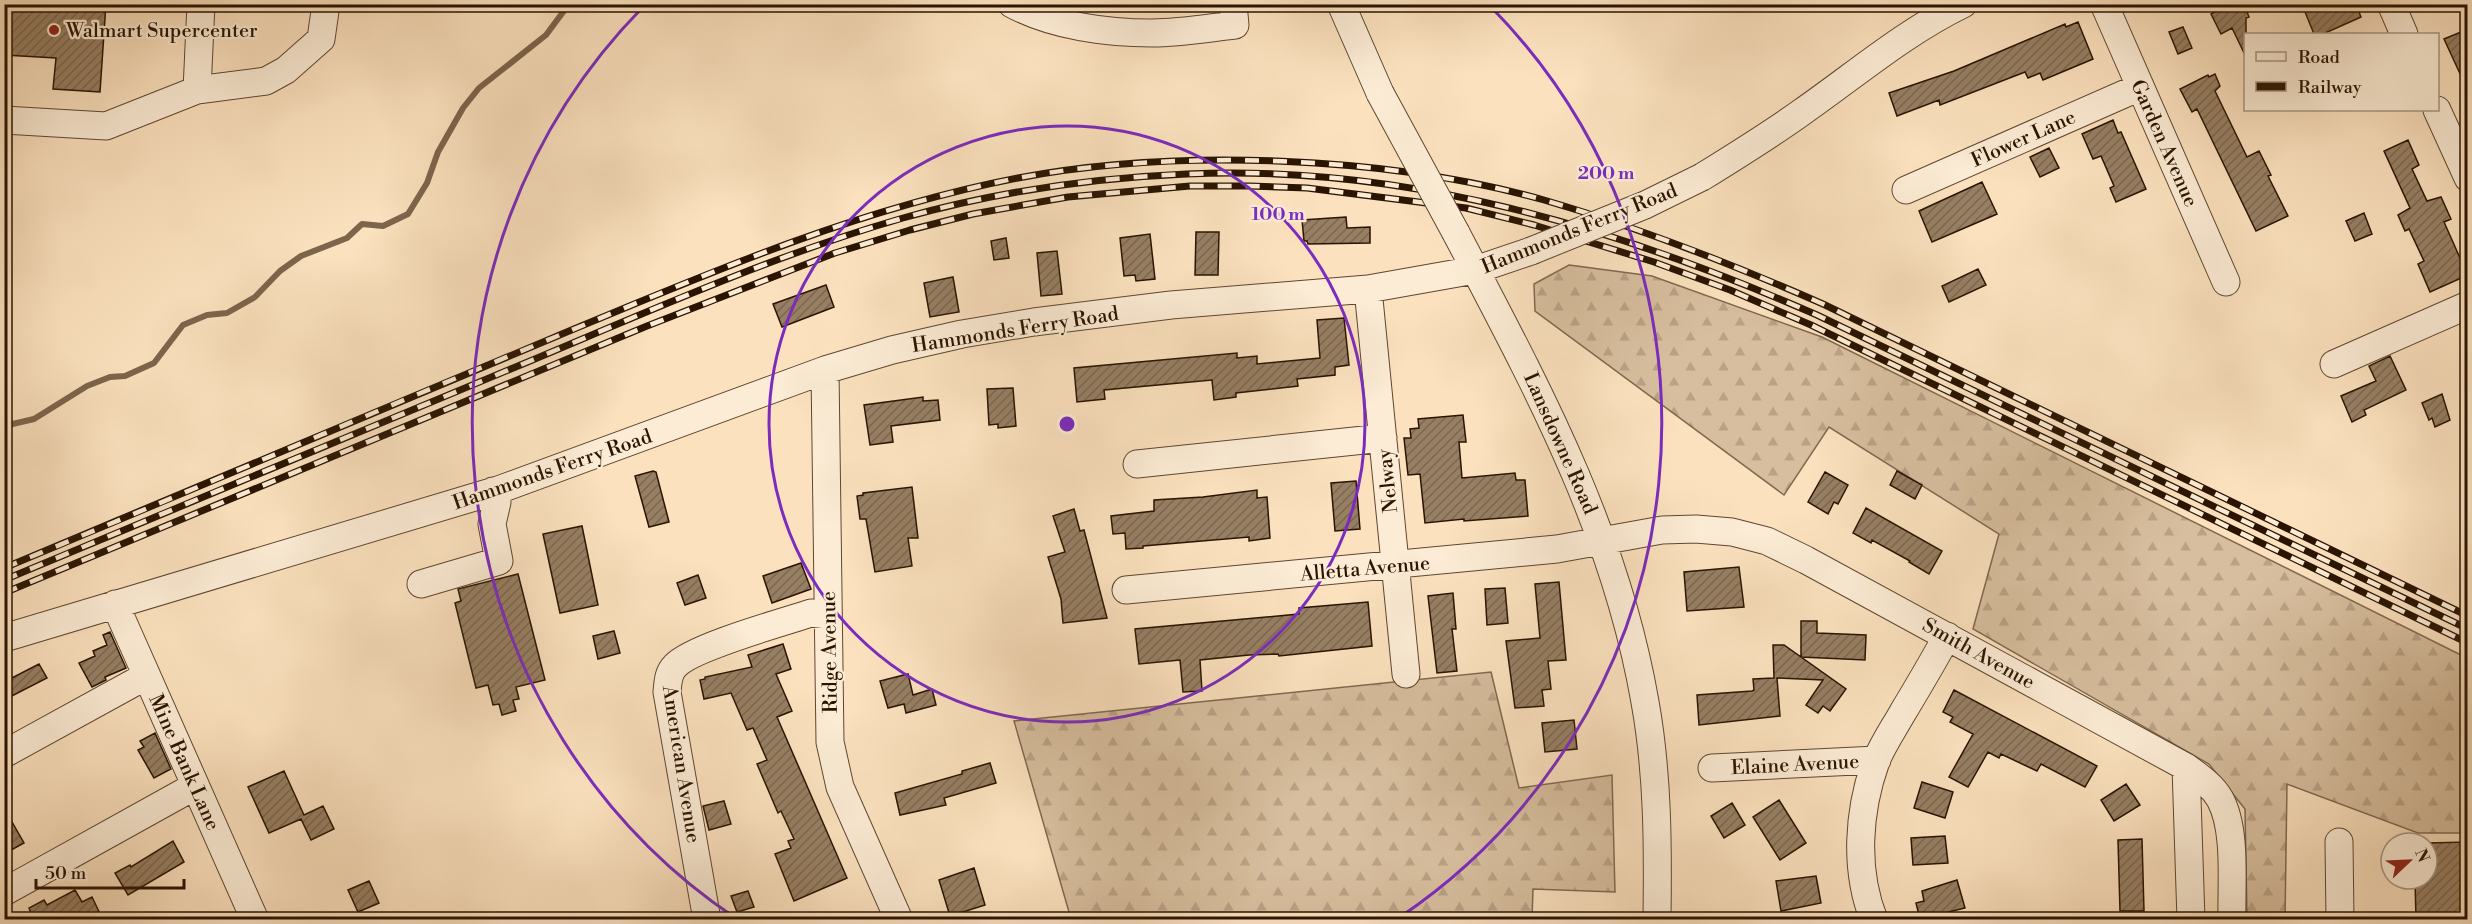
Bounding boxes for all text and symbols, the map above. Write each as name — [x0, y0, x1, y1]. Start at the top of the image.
place label: Walmart Supercenter — [65, 19, 258, 44]
marker: Walmart Supercenter — [47, 23, 61, 37]
legend — [2244, 33, 2439, 111]
text: Road — [2298, 46, 2341, 69]
street label: Garden Avenue — [2124, 76, 2203, 211]
text: Railway — [2298, 76, 2362, 99]
street label: Flower Lane — [1967, 105, 2080, 174]
text: 200 m — [1578, 162, 1635, 185]
street label: Hammonds Ferry Road — [1478, 178, 1682, 280]
text: 100 m — [1251, 203, 1305, 226]
street label: Hammonds Ferry Road — [910, 302, 1121, 359]
street label: Lansdowne Road — [1517, 369, 1602, 519]
centre of rings — [1057, 414, 1077, 434]
street label: Hammonds Ferry Road — [450, 424, 656, 516]
street label: Nelway — [1373, 447, 1404, 514]
street label: Alletta Avenue — [1298, 551, 1431, 588]
street label: Ridge Avenue — [817, 591, 844, 713]
street label: Smith Avenue — [1918, 613, 2039, 695]
street label: American Avenue — [656, 683, 705, 845]
street label: Mine Bank Lane — [142, 691, 225, 835]
street label: Elaine Avenue — [1730, 750, 1860, 781]
north arrow — [2379, 831, 2439, 891]
text: N — [2410, 846, 2434, 866]
scale bar — [36, 852, 184, 890]
text: 50 m — [45, 862, 87, 885]

